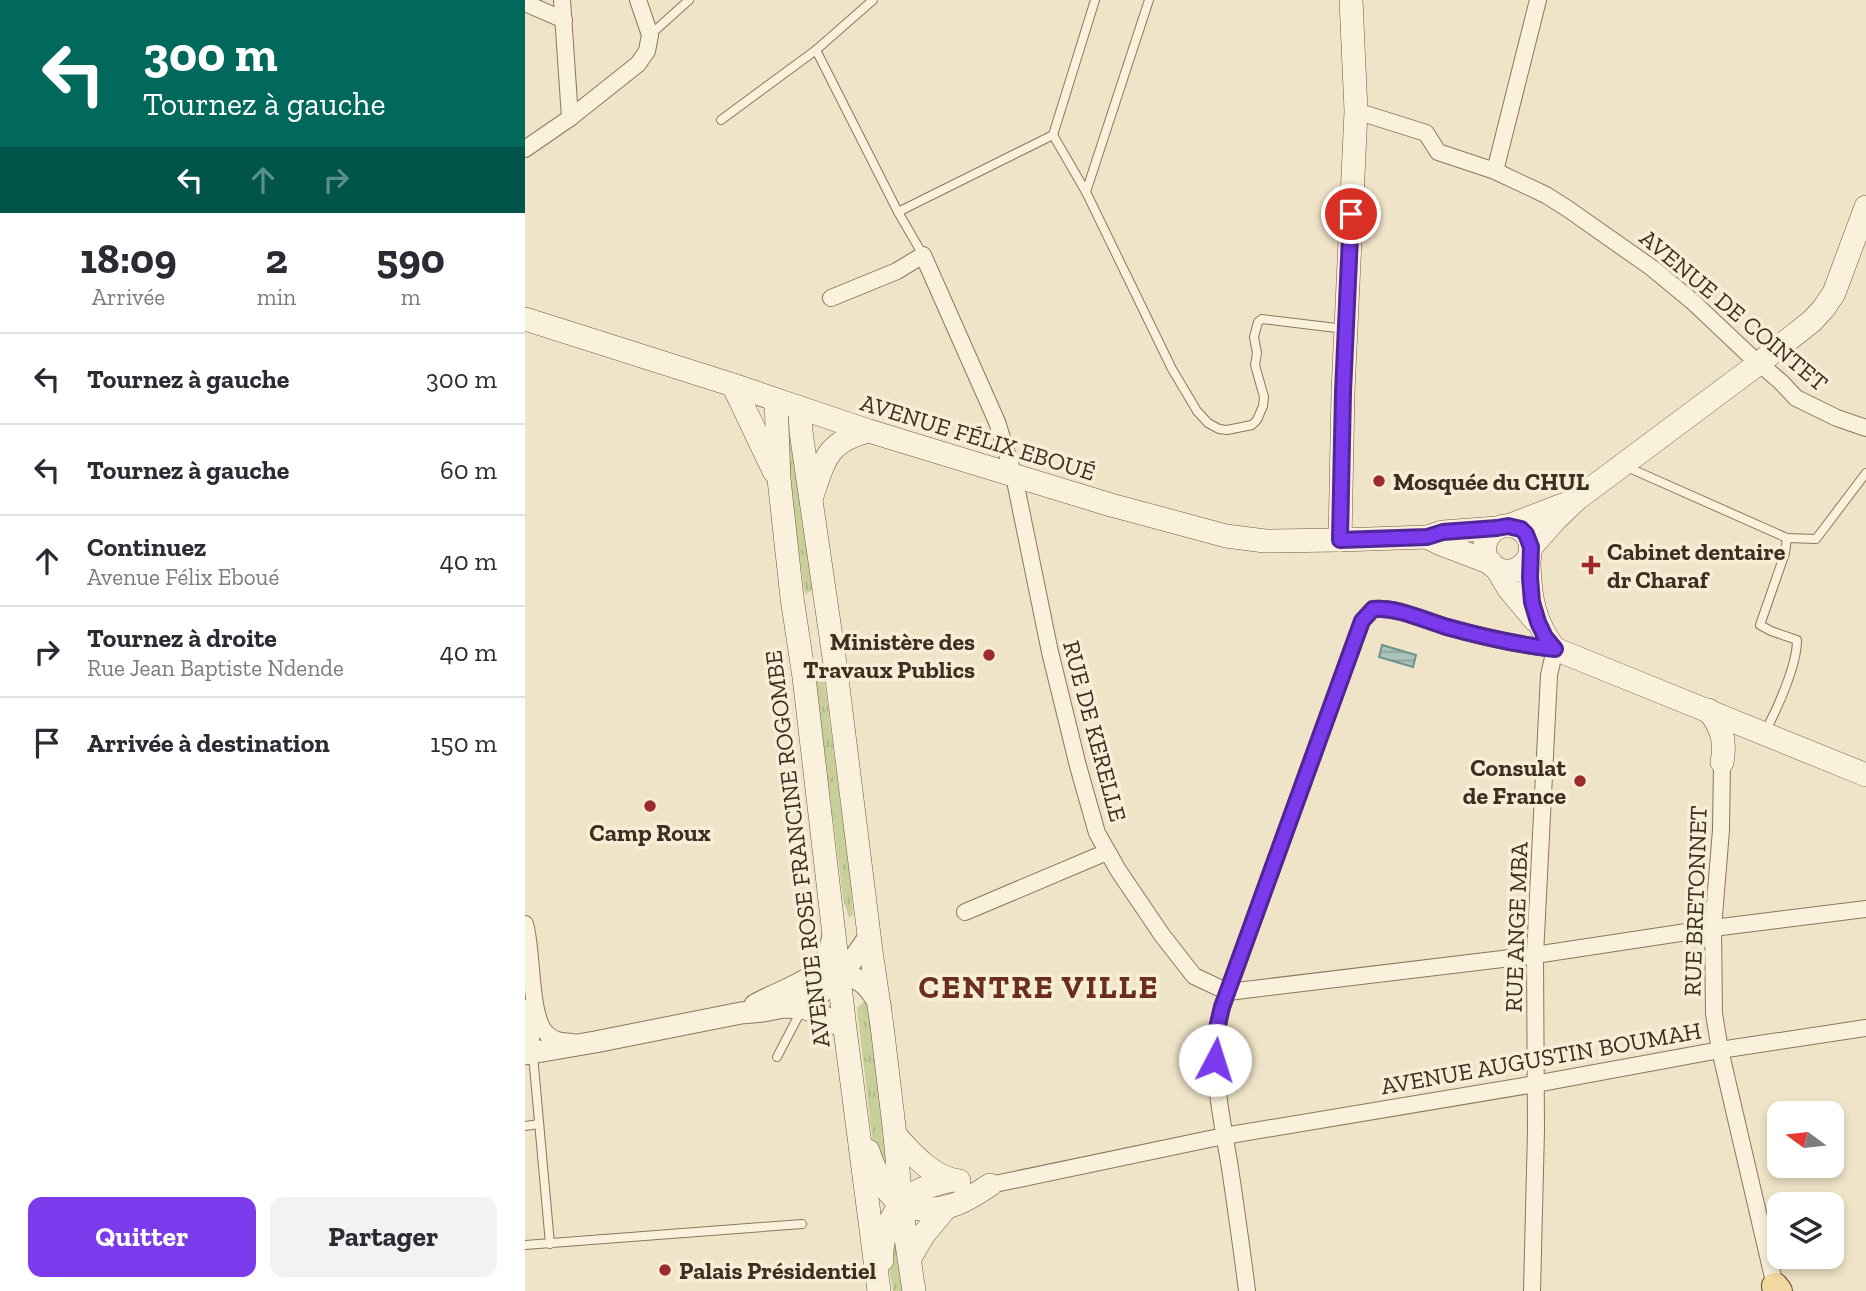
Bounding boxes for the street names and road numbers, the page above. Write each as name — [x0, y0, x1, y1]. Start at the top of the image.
street label: AVENUE DE COINTET — [1634, 223, 1834, 397]
street label: AVENUE FÉLIX EBOUÉ — [857, 387, 1099, 487]
street label: RUE DE KERELLE — [1057, 637, 1133, 825]
street label: AVENUE ROSE FRANCINE ROGOMBE — [758, 649, 836, 1049]
street label: RUE BRETONNET — [1677, 805, 1713, 997]
street label: RUE ANGE MBA — [1499, 841, 1533, 1013]
street label: AVENUE AUGUSTIN BOUMAH — [1378, 1015, 1704, 1101]

